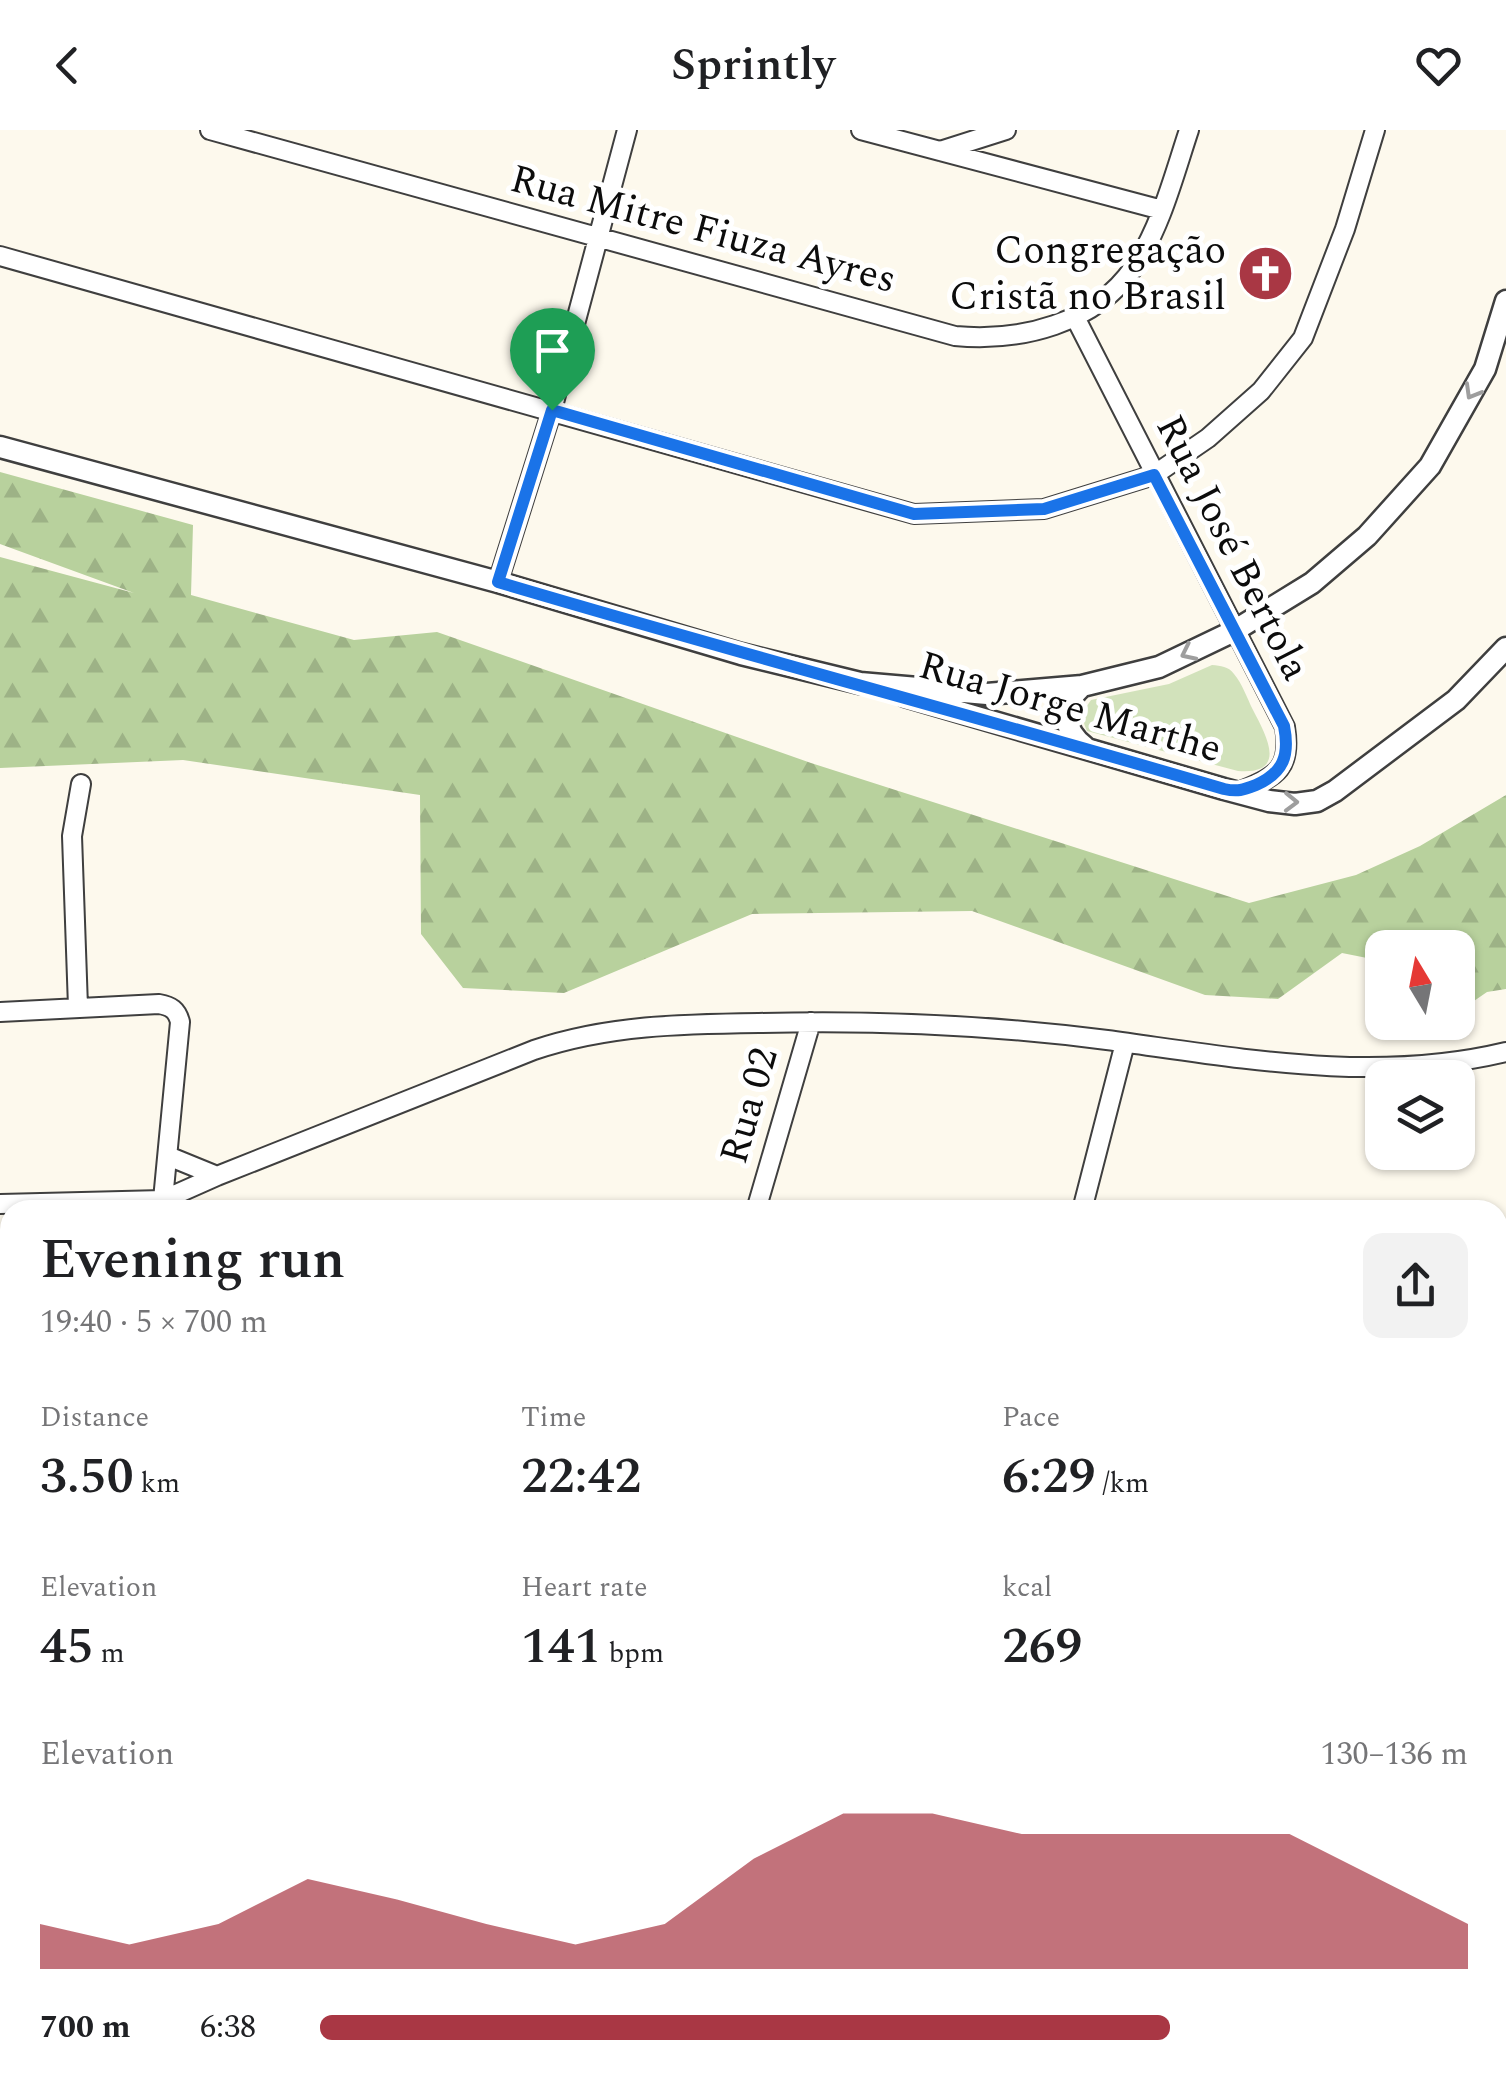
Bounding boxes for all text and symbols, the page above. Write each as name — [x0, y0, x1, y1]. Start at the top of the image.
text: Sprintly — [671, 31, 835, 100]
icon: back — [40, 38, 95, 93]
icon: heart — [1411, 38, 1466, 93]
street label: Rua Mitre Fiuza Ayres — [503, 149, 903, 311]
place label: Congregação Cristã no Brasil — [949, 221, 1226, 328]
church icon: Congregação Cristã no Brasil — [1235, 244, 1295, 304]
pin — [510, 308, 595, 411]
icon: arrive — [525, 323, 580, 378]
one-way arrow — [1465, 381, 1485, 399]
street label: Rua José Bertola — [1139, 405, 1325, 692]
street label: Rua Jorge Marthe — [912, 636, 1228, 780]
one-way arrow — [1180, 641, 1198, 661]
one-way arrow — [1283, 791, 1299, 812]
north arrow — [1365, 930, 1475, 1040]
map controls — [1365, 930, 1475, 1170]
street label: Rua 02 — [704, 1041, 796, 1171]
button: layers — [1365, 1060, 1475, 1170]
text: Evening run — [40, 1219, 345, 1302]
button: share — [1363, 1233, 1468, 1338]
text: 19:40 · 5 × 700 m — [40, 1298, 268, 1347]
text: Distance — [40, 1396, 149, 1439]
text: Time — [521, 1396, 586, 1439]
text: Pace — [1002, 1396, 1060, 1439]
text: 3.50 — [40, 1439, 133, 1515]
text: 22:42 — [521, 1439, 641, 1515]
text: 6:29 — [1002, 1439, 1095, 1515]
text: km — [133, 1462, 180, 1505]
text: /km — [1095, 1462, 1149, 1505]
text: Elevation — [40, 1566, 157, 1609]
text: Heart rate — [521, 1566, 648, 1609]
text: kcal — [1002, 1566, 1052, 1609]
text: 45 — [40, 1609, 94, 1685]
text: 141 — [521, 1609, 601, 1685]
text: 269 — [1002, 1609, 1082, 1685]
text: m — [94, 1632, 125, 1675]
text: bpm — [601, 1632, 664, 1675]
text: Elevation — [40, 1730, 174, 1779]
text: 130–136 m — [1320, 1730, 1468, 1779]
text: 700 m — [40, 2003, 131, 2052]
text: 6:38 — [200, 2003, 256, 2052]

